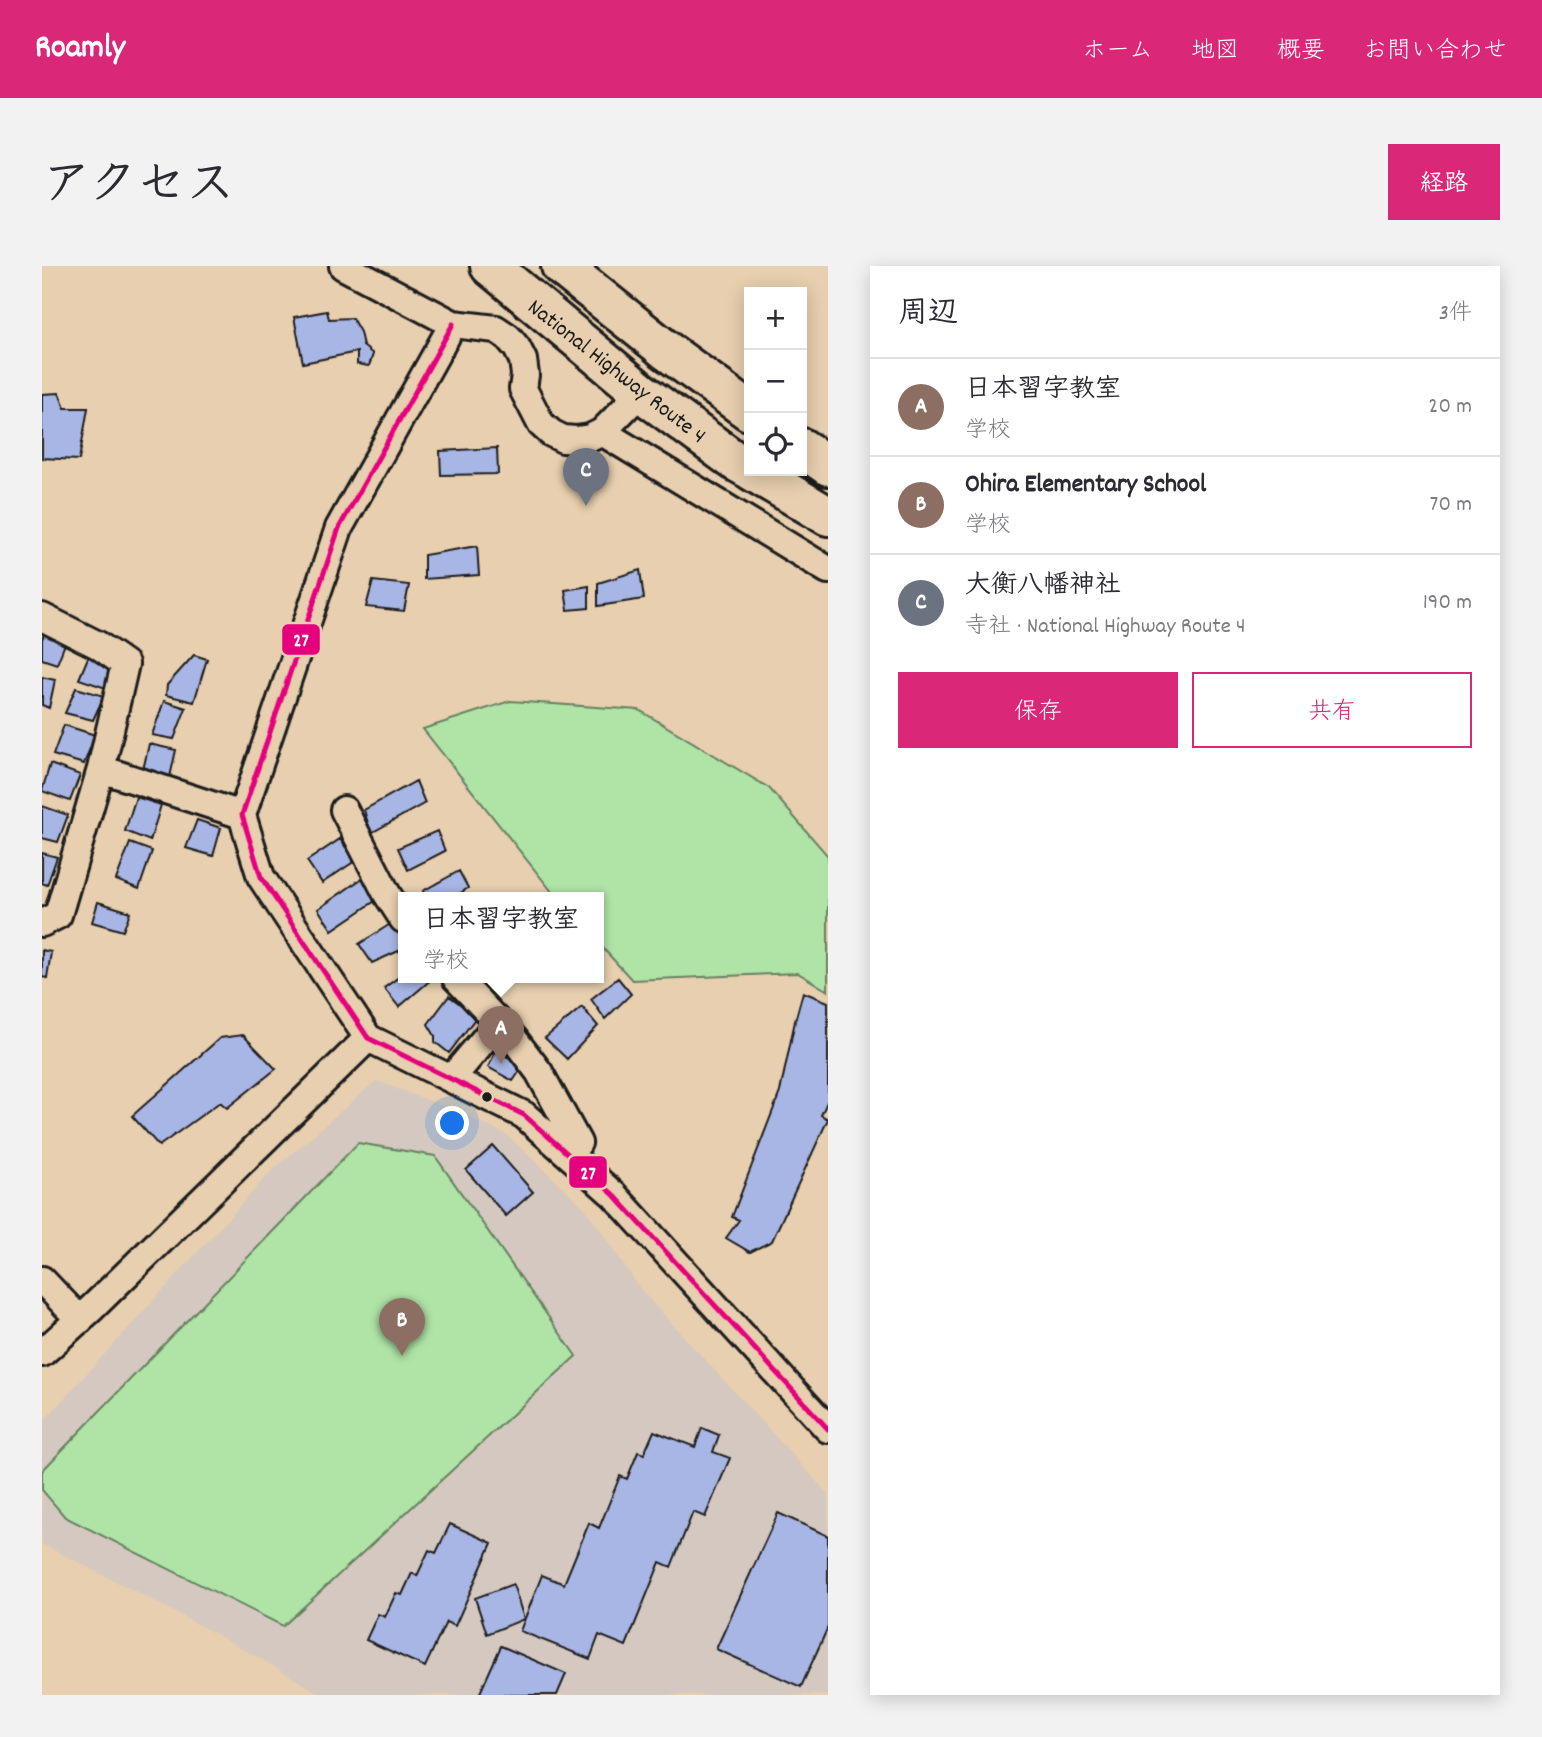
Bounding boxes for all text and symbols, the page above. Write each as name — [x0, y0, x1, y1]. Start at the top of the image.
text: Roamly — [35, 26, 125, 73]
text: ホーム — [1082, 35, 1153, 69]
text: 地図 — [1191, 35, 1239, 69]
text: 概要 — [1277, 35, 1325, 69]
text: お問い合わせ — [1363, 35, 1507, 69]
button: 経路 — [1388, 144, 1500, 220]
text: アクセス — [42, 153, 235, 223]
map controls — [744, 287, 807, 476]
button: + — [744, 287, 807, 350]
street label: National Highway Route 4 — [519, 292, 712, 453]
text: 周辺 — [898, 294, 958, 337]
text: 3件 — [1439, 298, 1472, 331]
button: − — [744, 350, 807, 413]
text: 日本習字教室 — [965, 372, 1121, 409]
text: A — [915, 391, 927, 424]
text: 20 m — [1428, 391, 1472, 424]
button: locate — [744, 413, 807, 476]
text: 学校 — [965, 415, 1011, 448]
pin: C — [563, 448, 609, 506]
text: Ohira Elementary School — [965, 467, 1206, 504]
text: B — [916, 489, 926, 522]
text: 70 m — [1430, 489, 1472, 522]
text: 学校 — [965, 510, 1011, 543]
text: 大衡八幡神社 — [965, 568, 1121, 605]
text: C — [915, 587, 927, 620]
text: 190 m — [1423, 587, 1472, 620]
text: 寺社 · National Highway Route 4 — [965, 611, 1246, 644]
line badge: 27 — [281, 623, 321, 656]
text: 27 — [293, 629, 309, 656]
button: 保存 — [898, 672, 1178, 748]
button: 共有 — [1192, 672, 1472, 748]
popup — [398, 892, 604, 983]
text: 日本習字教室 — [423, 903, 579, 940]
text: 学校 — [423, 946, 469, 979]
pin: A — [478, 1006, 524, 1064]
unlabelled marker — [480, 1090, 494, 1104]
your location — [435, 1106, 469, 1140]
line badge: 27 — [568, 1155, 608, 1189]
text: 27 — [580, 1162, 596, 1189]
pin: B — [379, 1298, 425, 1356]

